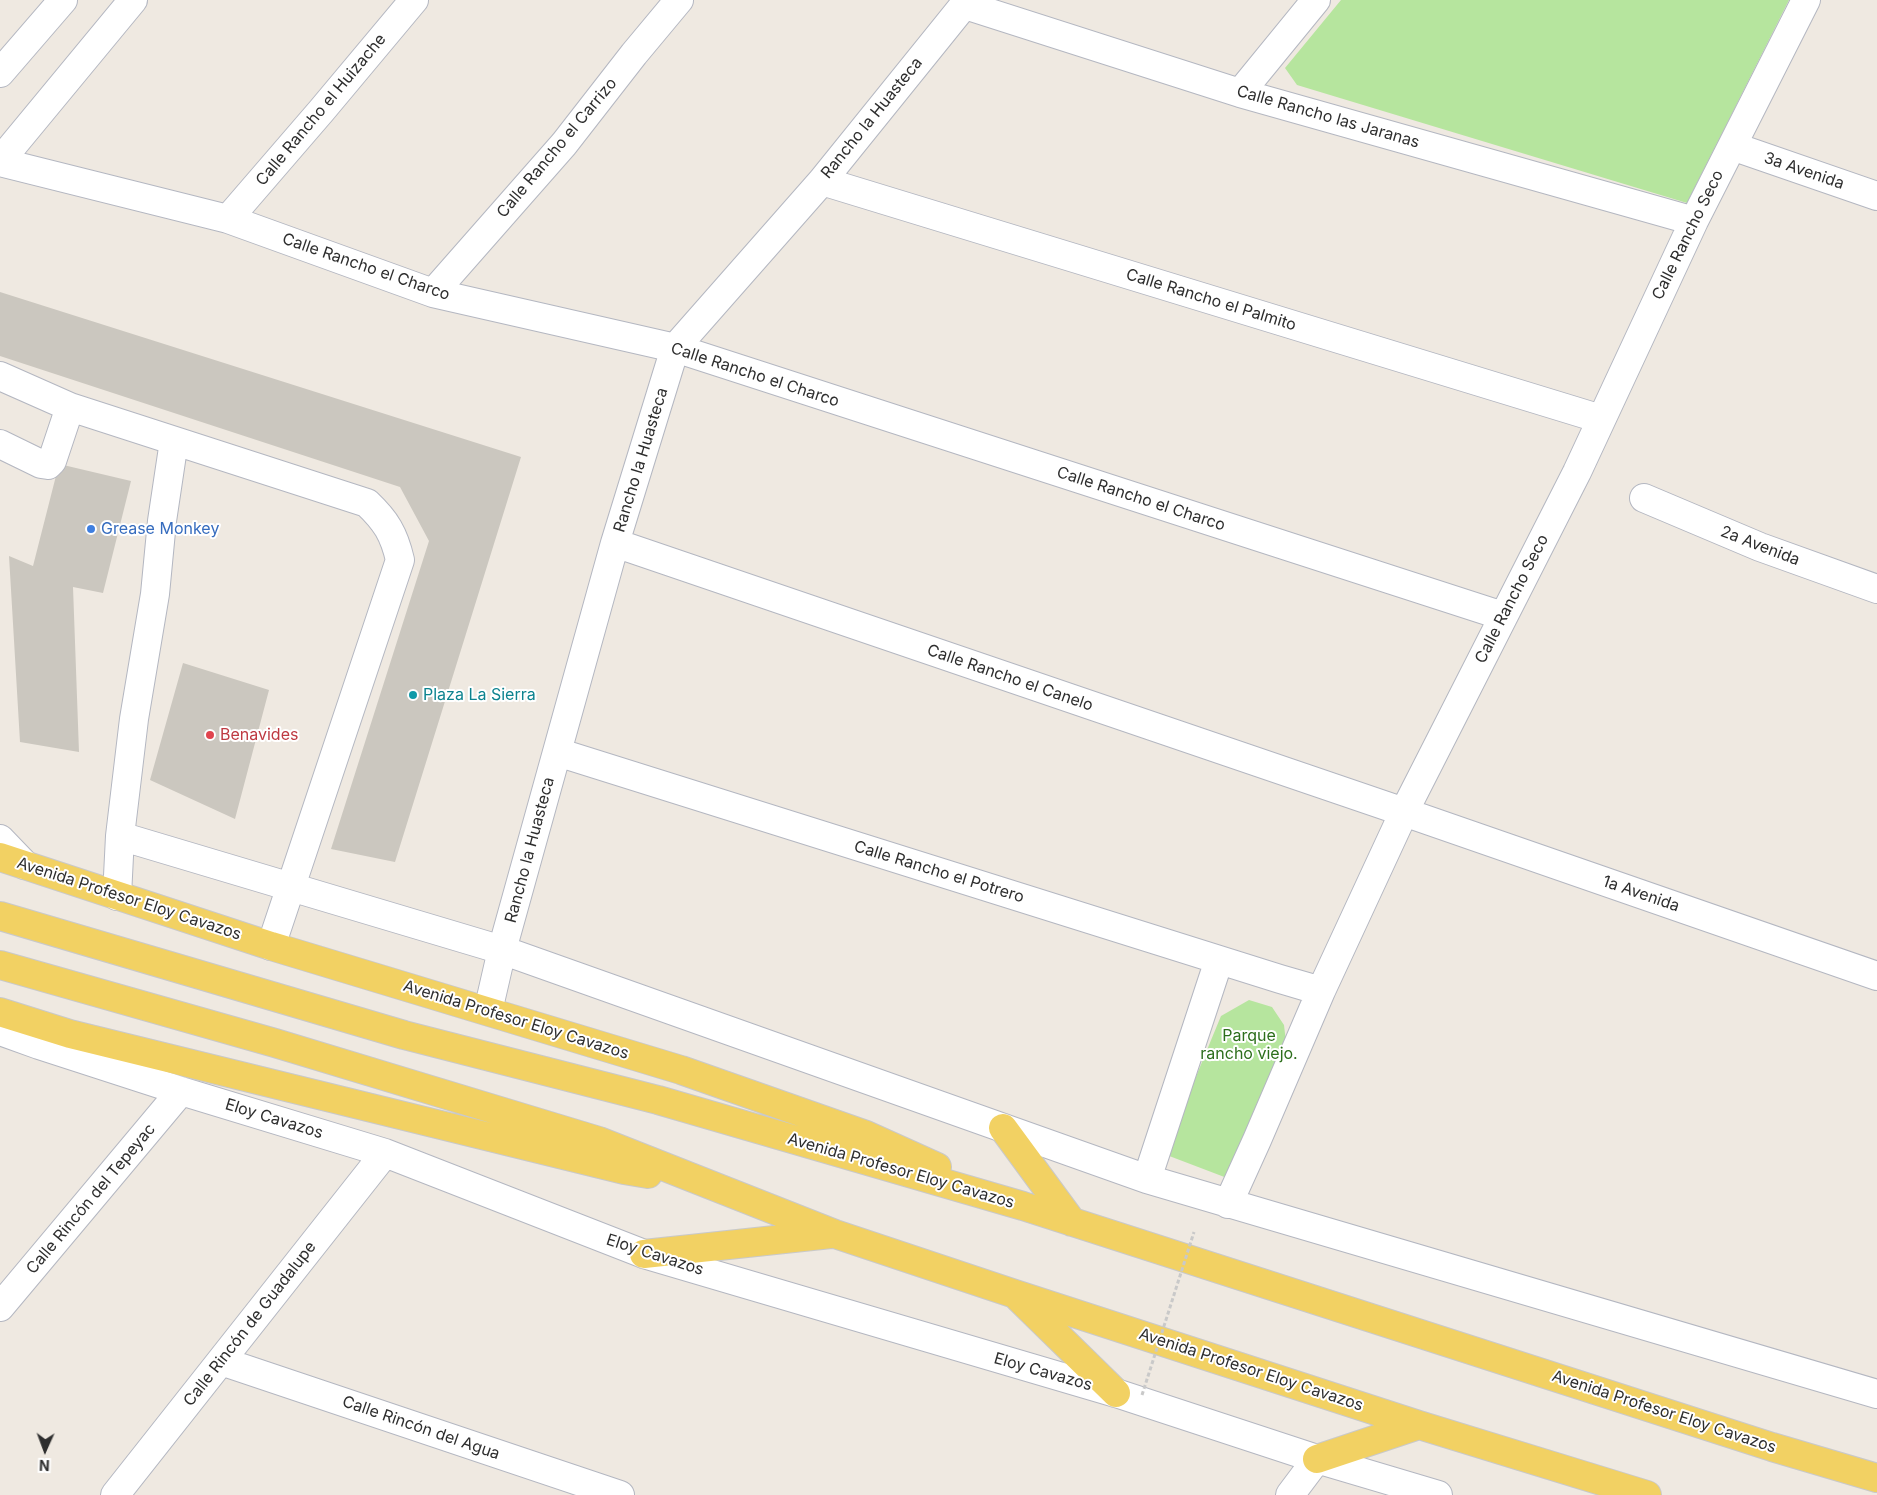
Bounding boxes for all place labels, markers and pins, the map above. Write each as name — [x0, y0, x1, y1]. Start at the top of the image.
place label: Grease Monkey — [101, 519, 219, 539]
marker: Grease Monkey — [85, 523, 97, 535]
place label: Plaza La Sierra — [423, 685, 536, 705]
marker: Plaza La Sierra — [407, 689, 419, 701]
place label: Benavides — [220, 725, 298, 745]
marker: Benavides — [204, 729, 216, 741]

